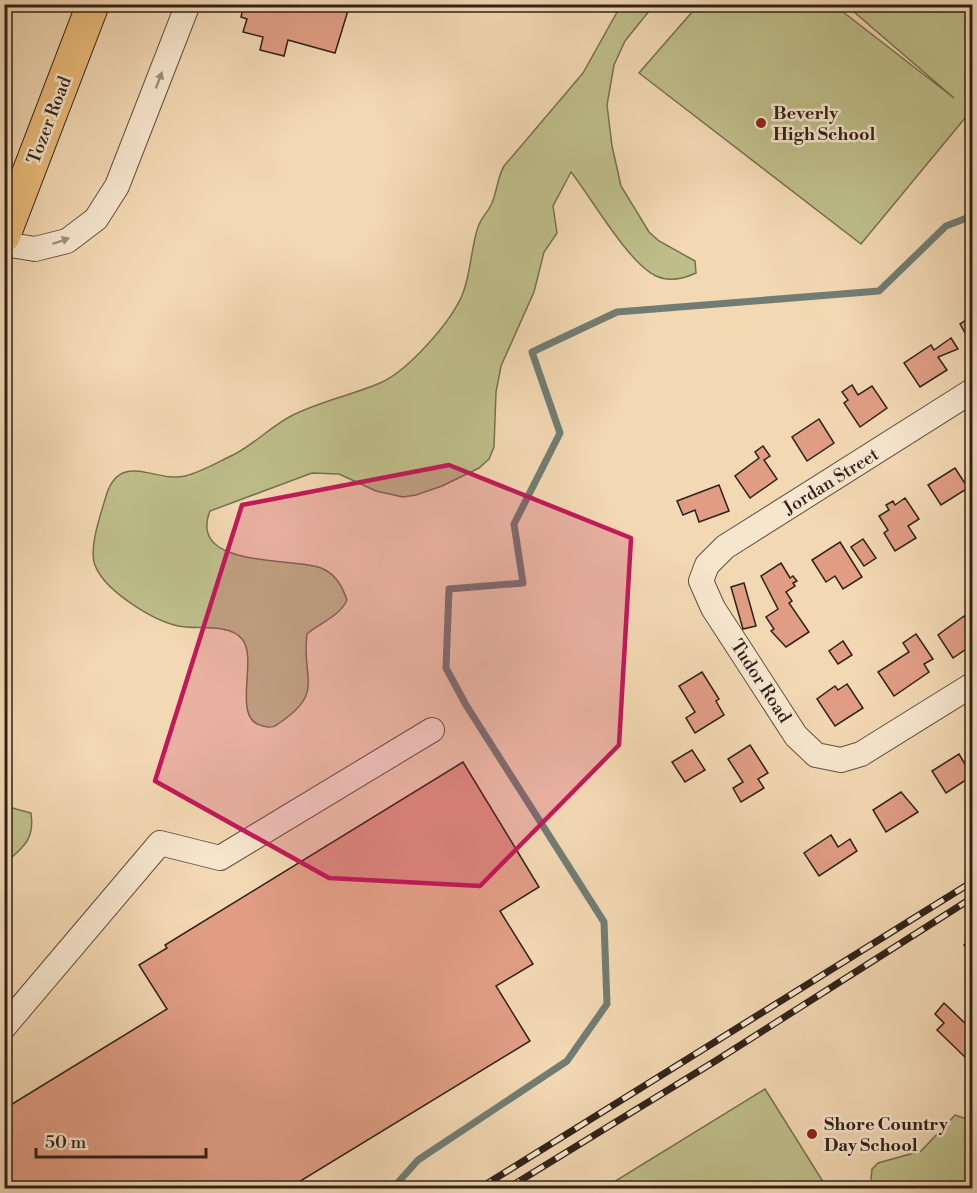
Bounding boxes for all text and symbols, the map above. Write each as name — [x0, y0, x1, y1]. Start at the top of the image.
one-way arrow — [155, 71, 164, 89]
street label: Tozer Road — [22, 72, 77, 167]
place label: Beverly High School — [773, 102, 876, 146]
marker: Beverly High School — [754, 116, 768, 130]
one-way arrow — [53, 236, 71, 246]
street label: Jordan Street — [778, 443, 884, 520]
street label: Tudor Road — [725, 635, 797, 728]
place label: Shore Country Day School — [824, 1113, 949, 1157]
scale bar — [36, 1121, 206, 1159]
marker: Shore Country Day School — [805, 1127, 819, 1141]
text: 50 m — [45, 1131, 87, 1154]

